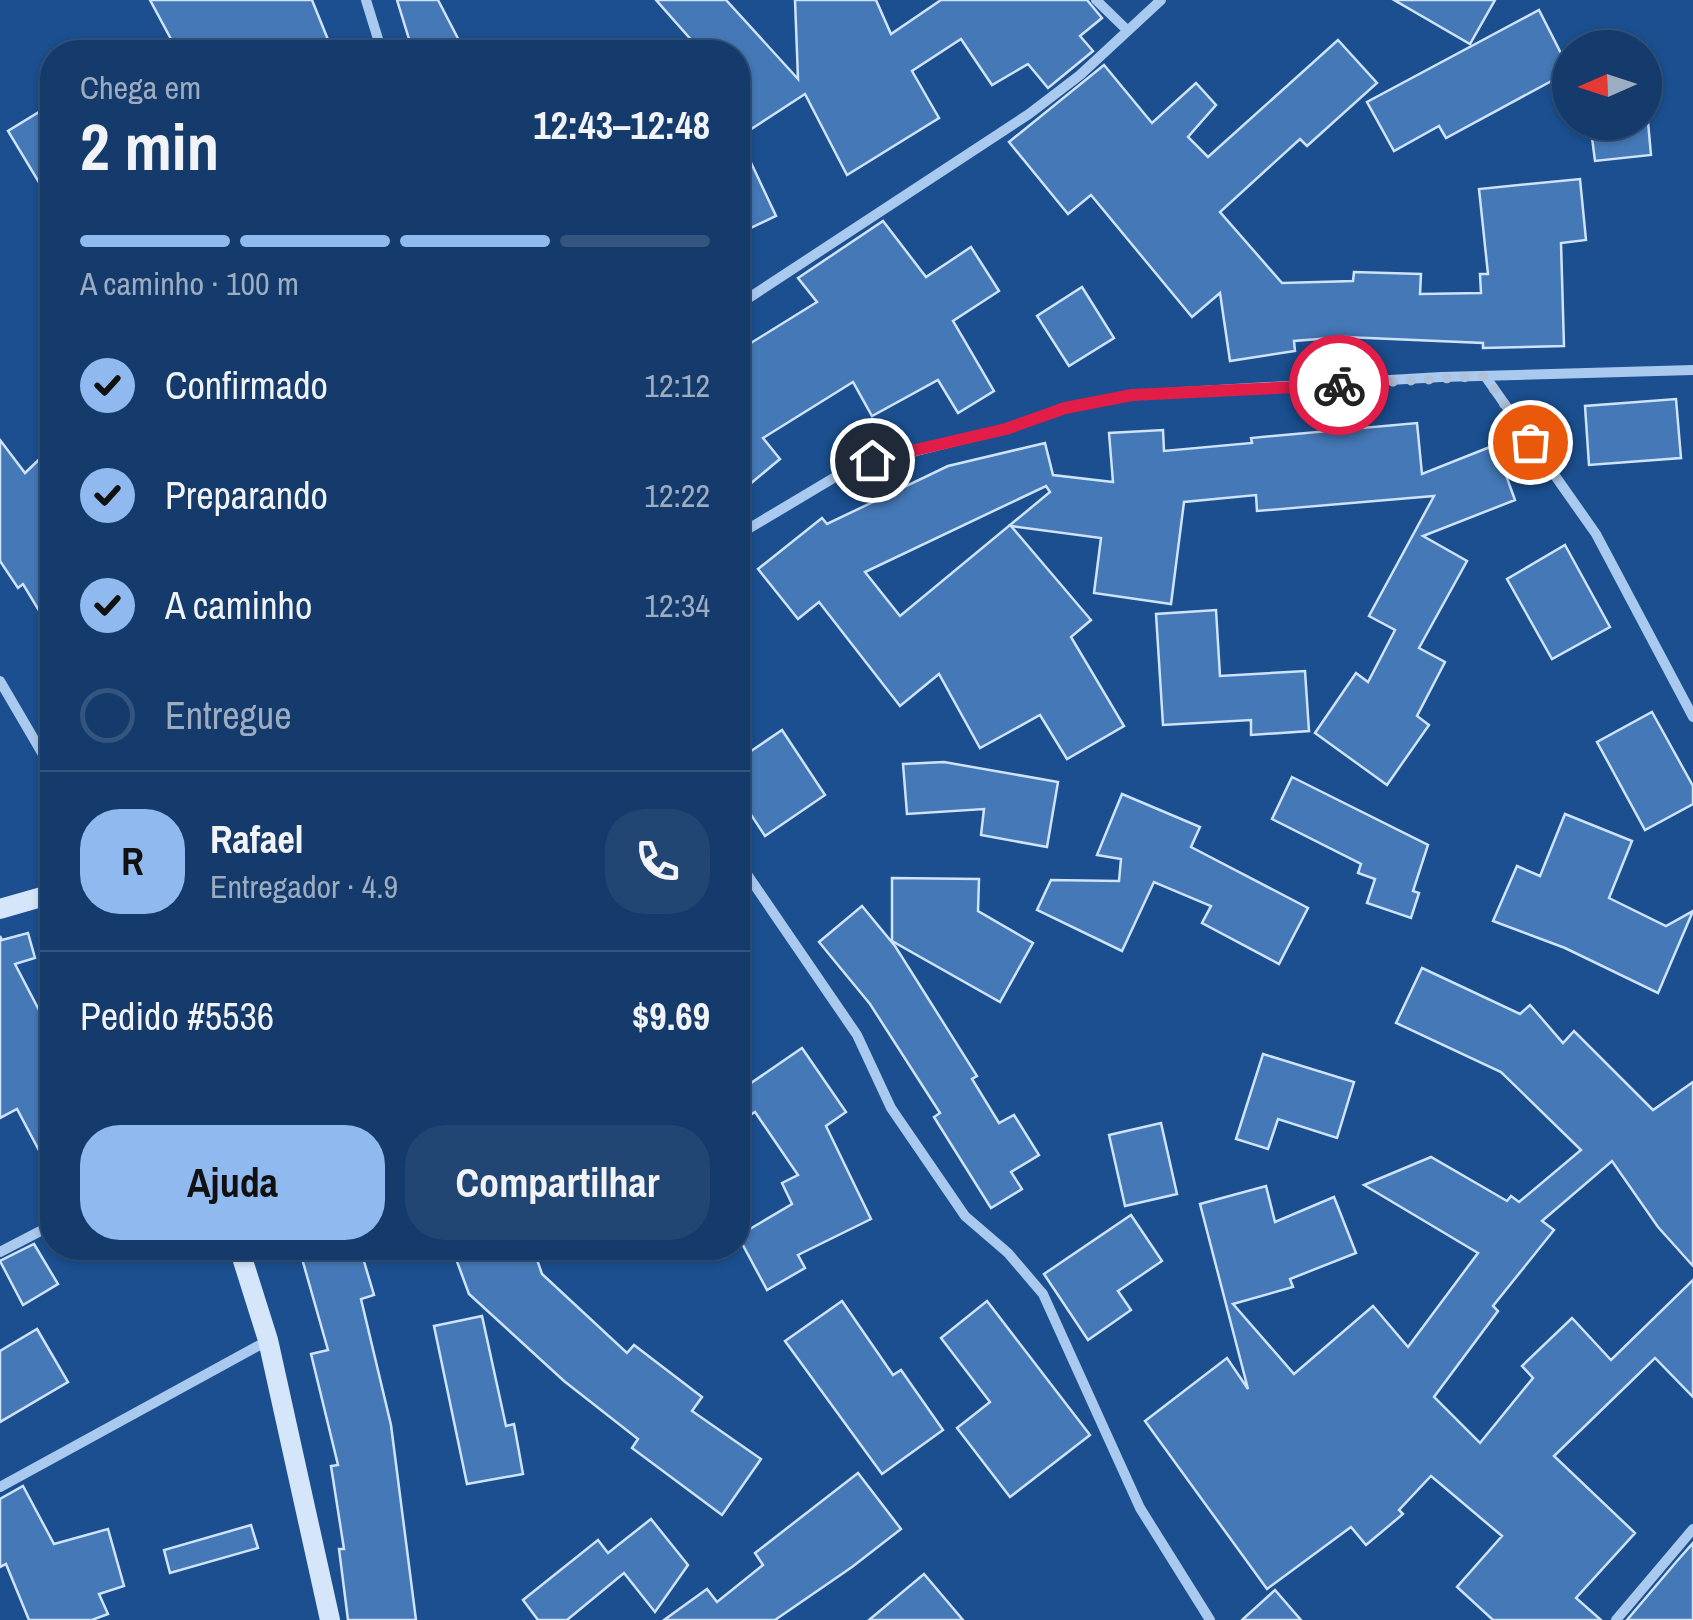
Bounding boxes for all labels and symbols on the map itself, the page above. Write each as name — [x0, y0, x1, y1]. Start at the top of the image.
north arrow — [1552, 30, 1662, 140]
courier — [1289, 335, 1389, 435]
pin — [1488, 400, 1573, 485]
pin — [830, 418, 915, 503]

